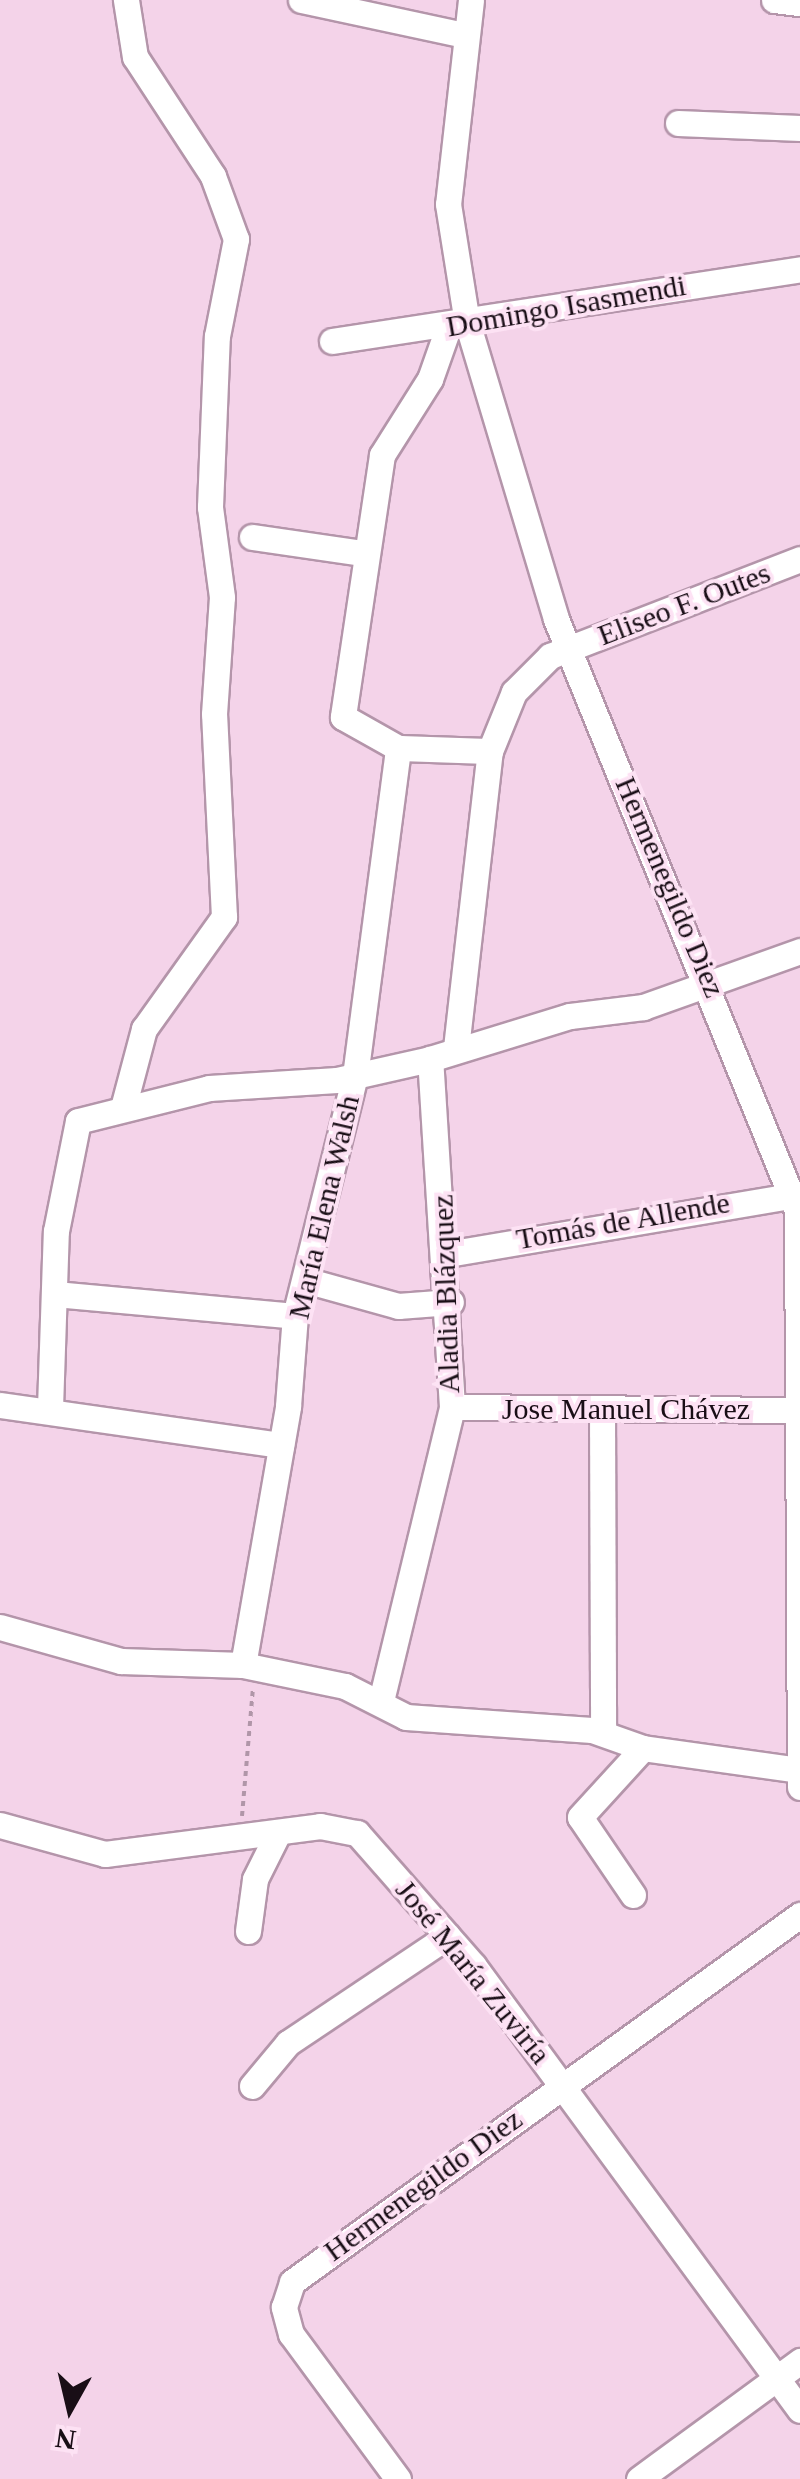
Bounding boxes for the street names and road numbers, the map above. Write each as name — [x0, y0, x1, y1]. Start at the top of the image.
street label: Domingo Isasmendi — [443, 267, 689, 345]
street label: Eliseo F. Outes — [593, 555, 775, 653]
street label: Hermenegildo Diez — [607, 771, 733, 1003]
street label: María Elena Walsh — [281, 1091, 367, 1323]
street label: Tomás de Allende — [513, 1184, 733, 1258]
street label: Aladia Blázquez — [425, 1194, 467, 1394]
street label: Jose Manuel Chávez — [502, 1391, 750, 1427]
street label: José María Zuviría — [388, 1873, 558, 2071]
street label: Hermenegildo Diez — [317, 2101, 529, 2269]

